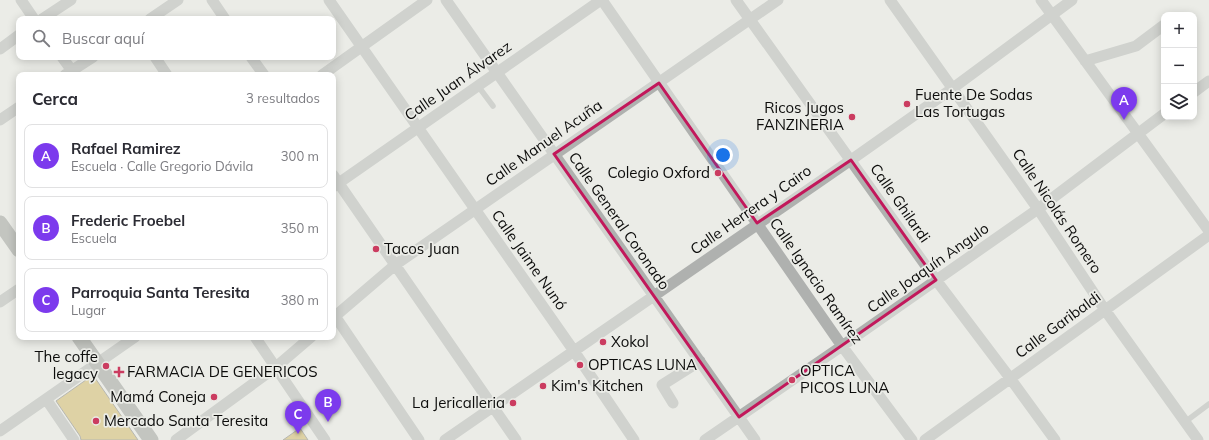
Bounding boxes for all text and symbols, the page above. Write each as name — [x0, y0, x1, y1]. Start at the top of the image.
map controls — [1161, 12, 1197, 120]
button: + — [1161, 12, 1197, 48]
search box — [16, 16, 336, 60]
icon: search — [30, 27, 52, 49]
text: Buscar aquí — [62, 29, 144, 48]
street label: Calle Juan Álvarez — [401, 36, 515, 125]
button: − — [1161, 48, 1197, 84]
button: layers — [1161, 84, 1197, 120]
place label: Fuente De Sodas Las Tortugas — [915, 85, 1033, 121]
pin: A — [1111, 87, 1137, 120]
text: Cerca — [32, 88, 78, 109]
text: 3 resultados — [246, 90, 320, 106]
street label: Calle Manuel Acuña — [482, 95, 606, 190]
place label: Ricos Jugos FANZINERIA — [756, 98, 844, 134]
marker: Fuente De Sodas Las Tortugas — [902, 99, 912, 109]
marker: Ricos Jugos FANZINERIA — [847, 112, 857, 122]
text: Rafael Ramirez — [71, 139, 181, 158]
your location — [713, 145, 733, 165]
street label: Calle Nicolás Romero — [1008, 145, 1106, 277]
text: A — [41, 148, 51, 164]
text: 300 m — [281, 148, 319, 164]
street label: Calle General Coronado — [565, 148, 674, 293]
text: Escuela · Calle Gregorio Dávila — [71, 158, 253, 174]
street label: Calle Ghilardi — [866, 160, 935, 246]
street label: Calle Herrera y Cairo — [686, 161, 815, 259]
place label: Colegio Oxford — [607, 163, 710, 182]
marker: Colegio Oxford — [713, 168, 723, 178]
street label: Calle Jaime Nunó — [488, 206, 571, 314]
text: Frederic Froebel — [71, 211, 185, 230]
street label: Calle Ignacio Ramírez — [766, 214, 867, 348]
street label: Calle Joaquín Angulo — [863, 218, 992, 317]
text: B — [42, 220, 50, 236]
text: 350 m — [281, 220, 319, 236]
text: Escuela — [71, 230, 117, 246]
place label: Tacos Juan — [384, 239, 460, 258]
marker: Tacos Juan — [371, 244, 381, 254]
text: Parroquia Santa Teresita — [71, 283, 250, 302]
street label: Calle Garibaldi — [1011, 287, 1104, 362]
text: C — [42, 292, 50, 308]
text: 380 m — [281, 292, 319, 308]
text: Lugar — [71, 302, 106, 318]
place label: Xokol — [611, 332, 649, 351]
marker: Xokol — [598, 337, 608, 347]
place label: The coffe legacy — [34, 347, 98, 383]
place label: OPTICAS LUNA — [588, 355, 697, 374]
marker: OPTICAS LUNA — [575, 360, 585, 370]
marker: The coffe legacy — [101, 361, 111, 371]
place label: OPTICA PICOS LUNA — [800, 361, 889, 397]
place label: FARMACIA DE GENERICOS — [127, 362, 318, 381]
marker: FARMACIA DE GENERICOS — [114, 367, 124, 377]
marker: OPTICA PICOS LUNA — [787, 375, 797, 385]
place label: Kim's Kitchen — [551, 376, 643, 395]
marker: Kim's Kitchen — [538, 381, 548, 391]
place label: Mamá Coneja — [110, 387, 206, 406]
pin: B — [315, 389, 341, 422]
marker: Mamá Coneja — [209, 392, 219, 402]
place label: La Jericalleria — [412, 393, 505, 412]
marker: La Jericalleria — [508, 398, 518, 408]
pin: C — [285, 401, 311, 434]
place label: Mercado Santa Teresita — [104, 411, 268, 430]
marker: Mercado Santa Teresita — [91, 416, 101, 426]

